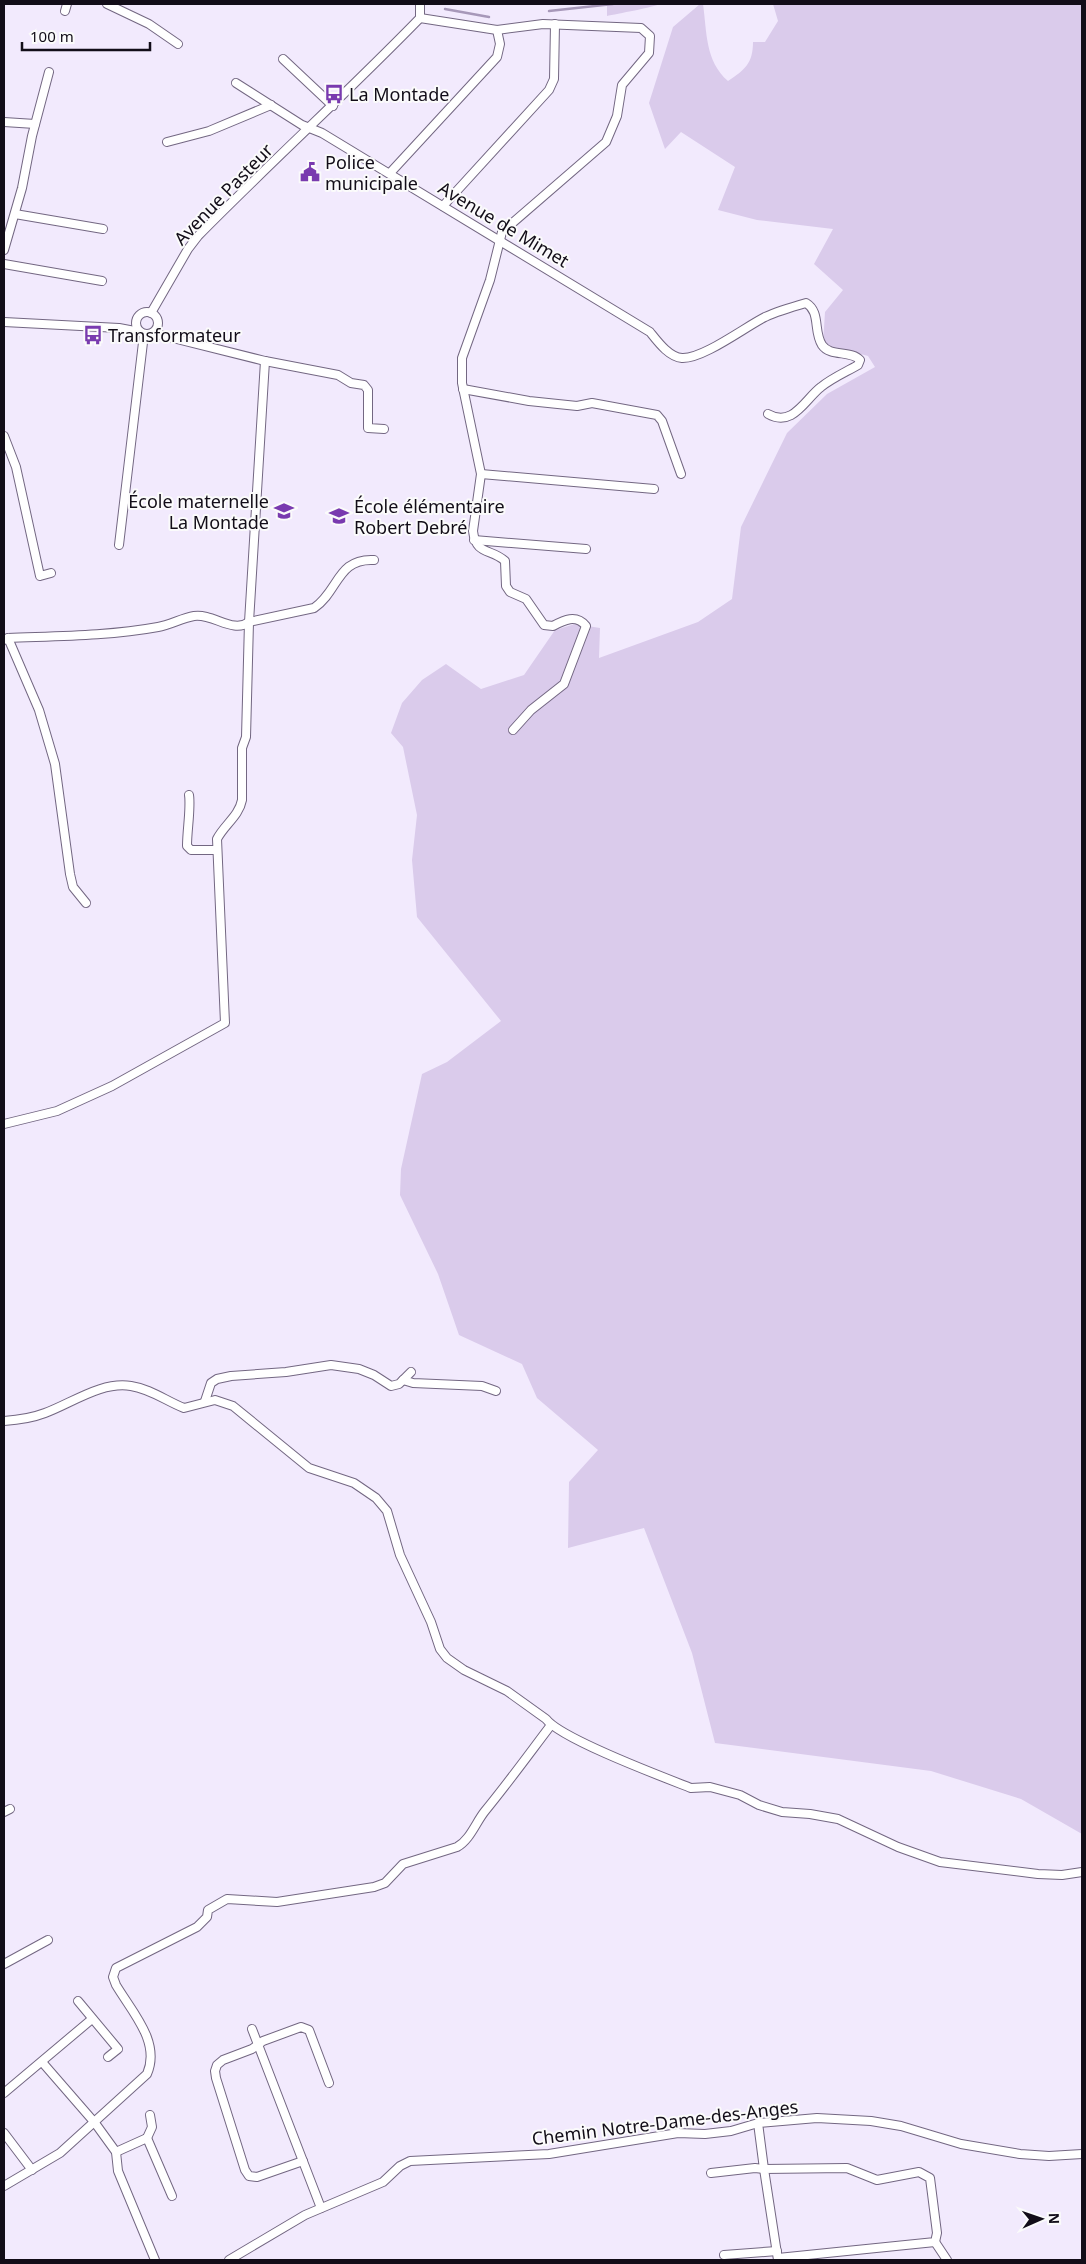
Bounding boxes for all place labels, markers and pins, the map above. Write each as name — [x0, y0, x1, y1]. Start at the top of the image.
place label: La Montade — [349, 82, 449, 106]
bus stop icon: La Montade — [323, 83, 345, 105]
place label: Police municipale — [325, 150, 418, 195]
public building icon: Police municipale — [299, 161, 321, 183]
place label: Transformateur — [108, 323, 241, 347]
bus stop icon: Transformateur — [82, 324, 104, 346]
place label: École maternelle La Montade — [128, 489, 269, 534]
place label: École élémentaire Robert Debré — [354, 494, 505, 539]
school or university icon: École maternelle La Montade — [273, 500, 295, 522]
school or university icon: École élémentaire Robert Debré — [328, 505, 350, 527]

